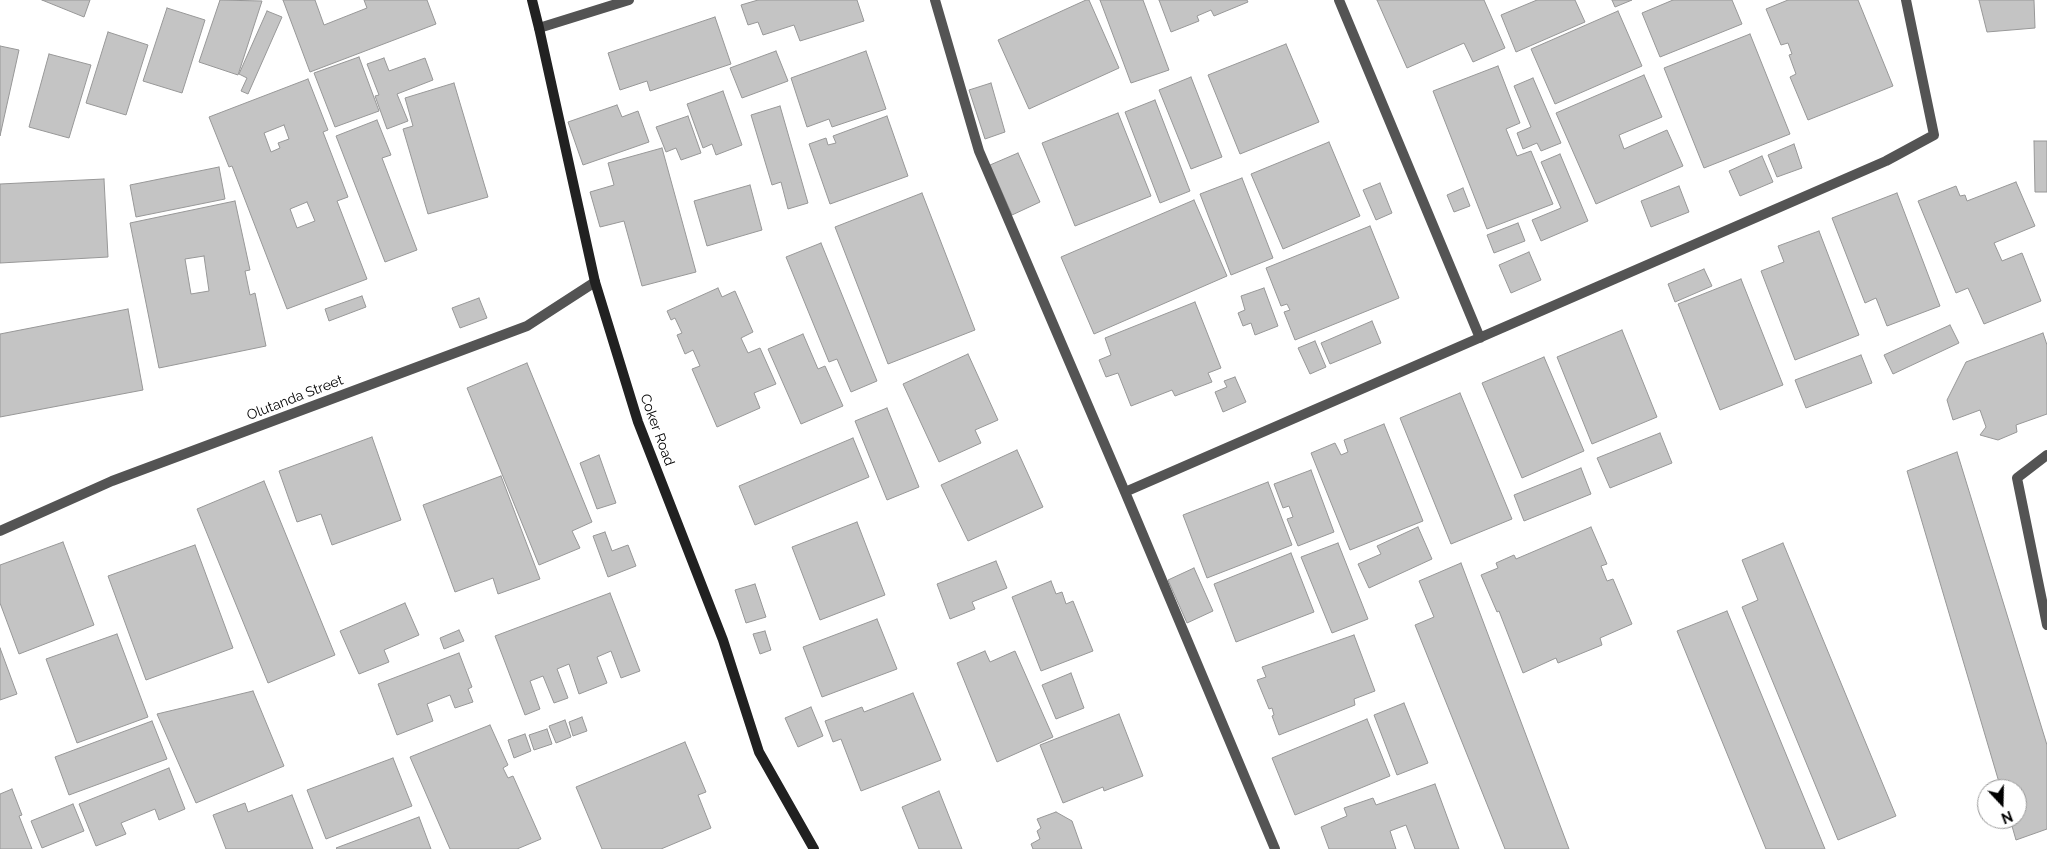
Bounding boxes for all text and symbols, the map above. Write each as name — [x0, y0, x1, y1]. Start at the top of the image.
street label: Olutanda Street — [244, 372, 346, 424]
street label: Coker Road — [636, 392, 678, 468]
north arrow — [1977, 779, 2027, 829]
text: N — [1999, 808, 2015, 826]

